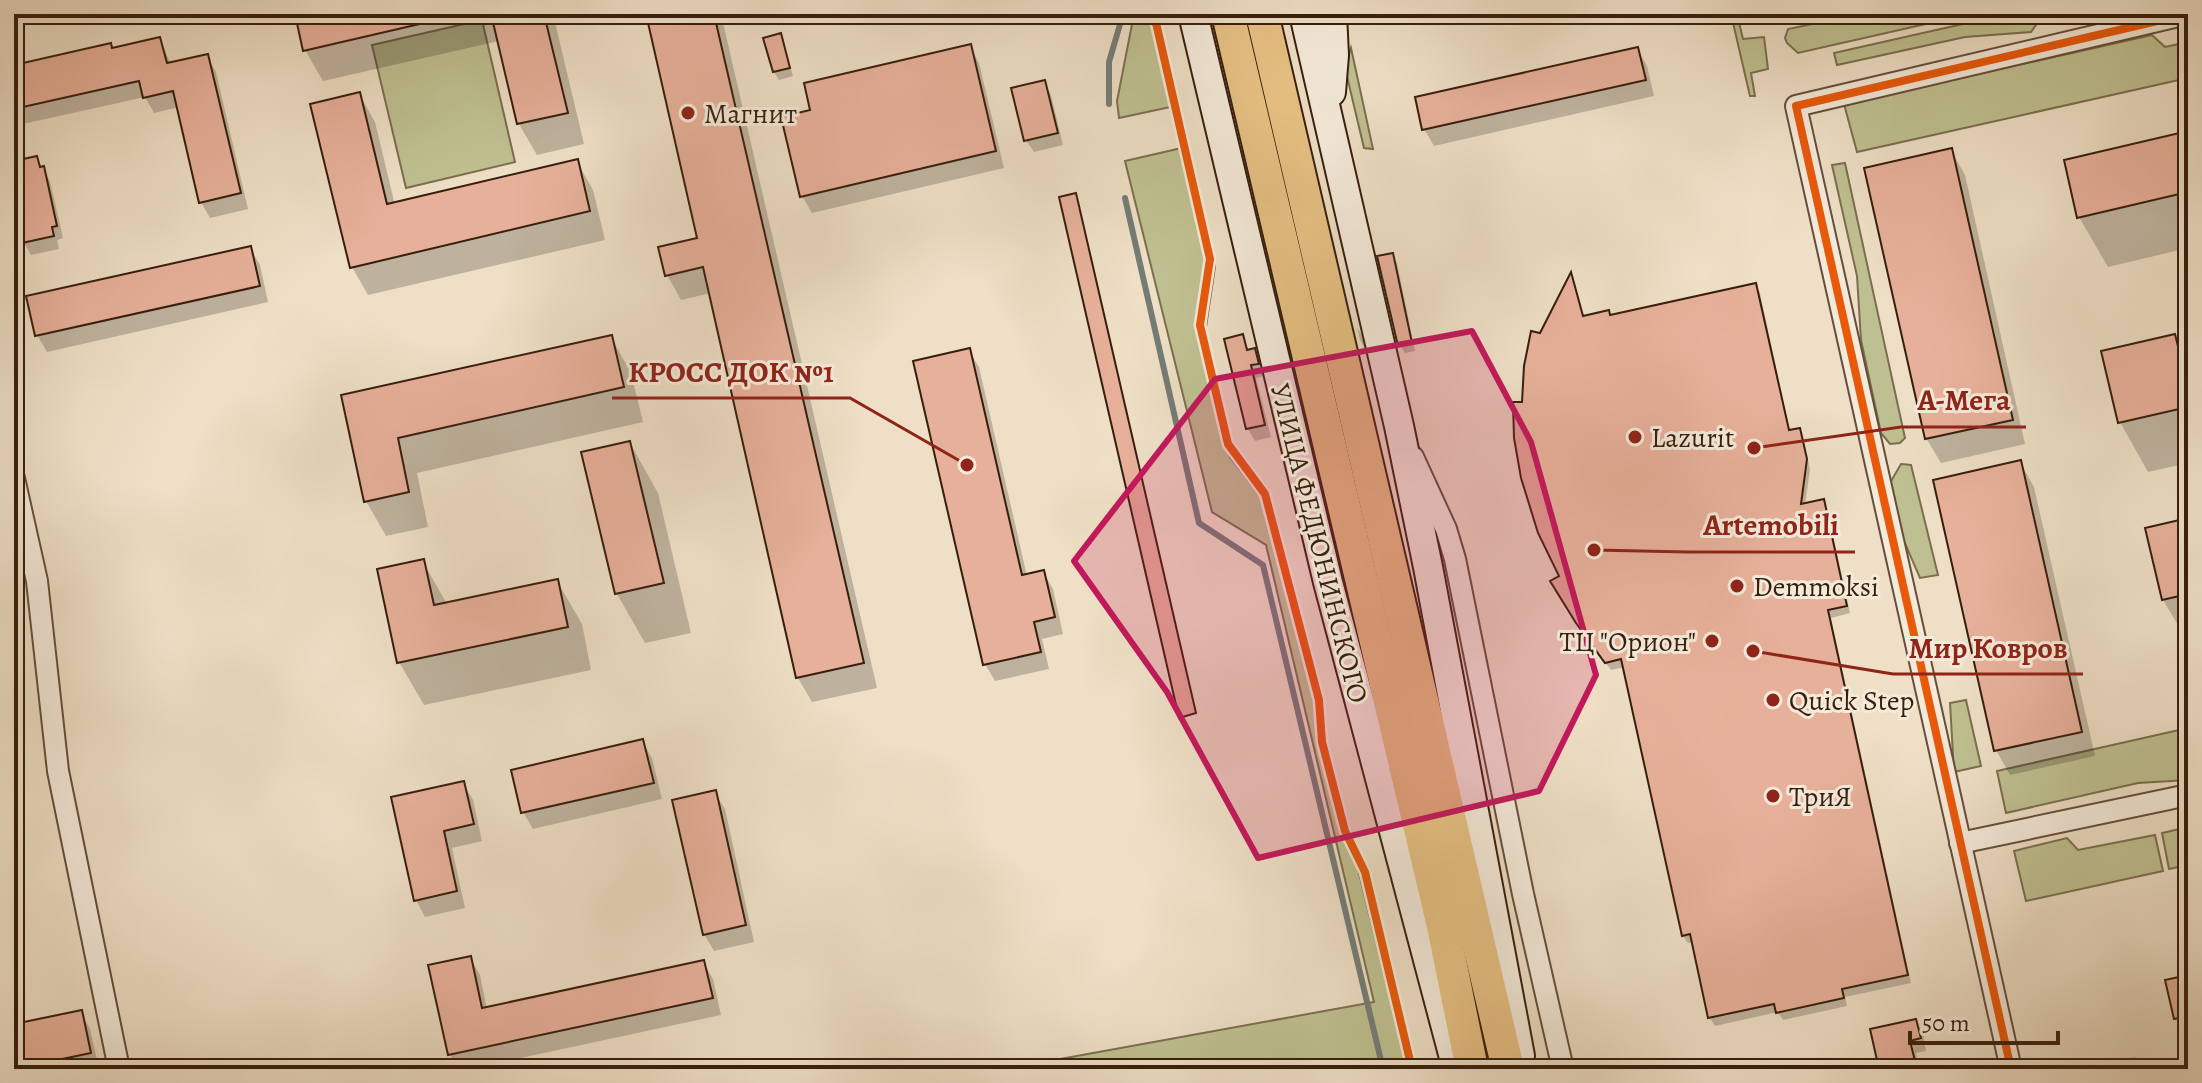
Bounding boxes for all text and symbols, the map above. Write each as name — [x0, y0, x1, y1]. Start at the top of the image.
place label: Магнит — [704, 95, 797, 133]
marker: Магнит — [679, 104, 697, 122]
callout: КРОСС ДОК №1 — [612, 344, 850, 398]
text: КРОСС ДОК №1 — [628, 352, 834, 392]
callout: А-Мега — [1901, 373, 2026, 427]
street label: УЛИЦА ФЕДЮНИНСКОГО — [1261, 379, 1377, 707]
text: А-Мега — [1916, 380, 2011, 420]
place label: Lazurit — [1651, 419, 1734, 457]
marker: Lazurit — [1626, 428, 1644, 446]
callout: Artemobili — [1688, 498, 1855, 552]
text: Artemobili — [1702, 505, 1839, 545]
place label: Demmoksi — [1753, 568, 1879, 606]
marker: Demmoksi — [1728, 577, 1746, 595]
callout: Мир Ковров — [1893, 620, 2083, 674]
place label: ТЦ "Орион" — [1560, 623, 1696, 661]
text: Мир Ковров — [1909, 628, 2067, 668]
marker: ТЦ "Орион" — [1703, 632, 1721, 650]
place label: Quick Step — [1789, 682, 1914, 720]
marker: Quick Step — [1764, 691, 1782, 709]
place label: ТриЯ — [1789, 778, 1852, 816]
marker: ТриЯ — [1764, 787, 1782, 805]
scale bar — [1910, 995, 2058, 1045]
text: 50 m — [1922, 1007, 1970, 1039]

